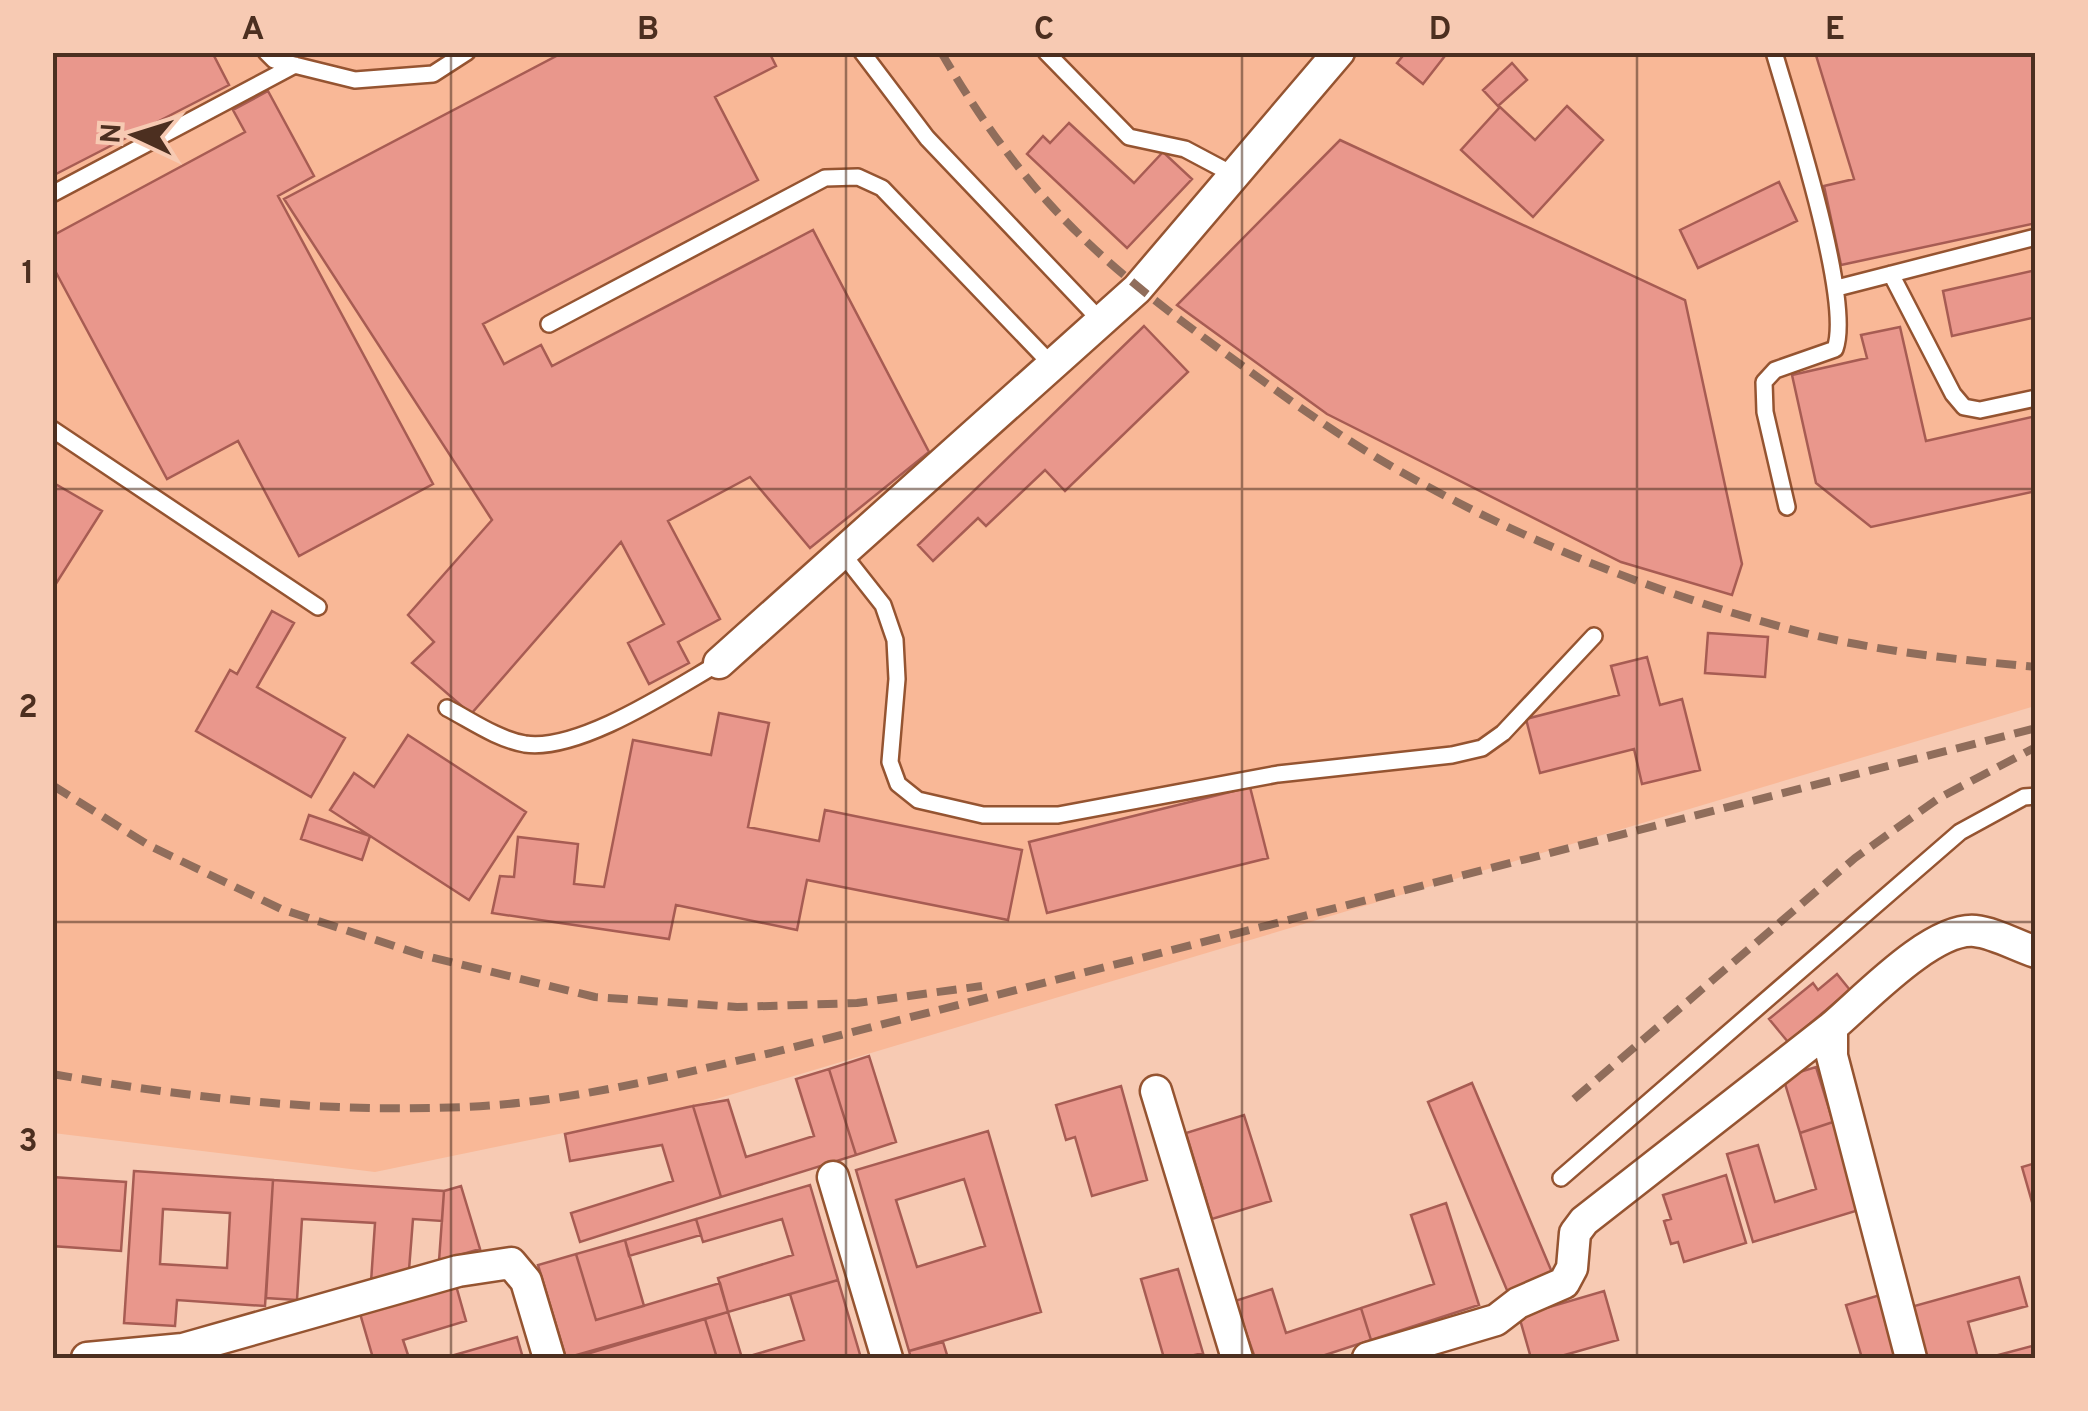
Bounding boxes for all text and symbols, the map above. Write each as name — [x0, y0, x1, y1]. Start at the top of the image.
text: A — [242, 11, 264, 51]
text: B — [637, 11, 659, 51]
text: C — [1034, 11, 1054, 51]
text: D — [1429, 11, 1451, 51]
text: E — [1825, 11, 1845, 51]
north arrow — [85, 85, 185, 185]
text: N — [94, 122, 132, 145]
text: 1 — [22, 255, 34, 295]
text: 2 — [18, 689, 38, 729]
text: 3 — [18, 1123, 38, 1163]

